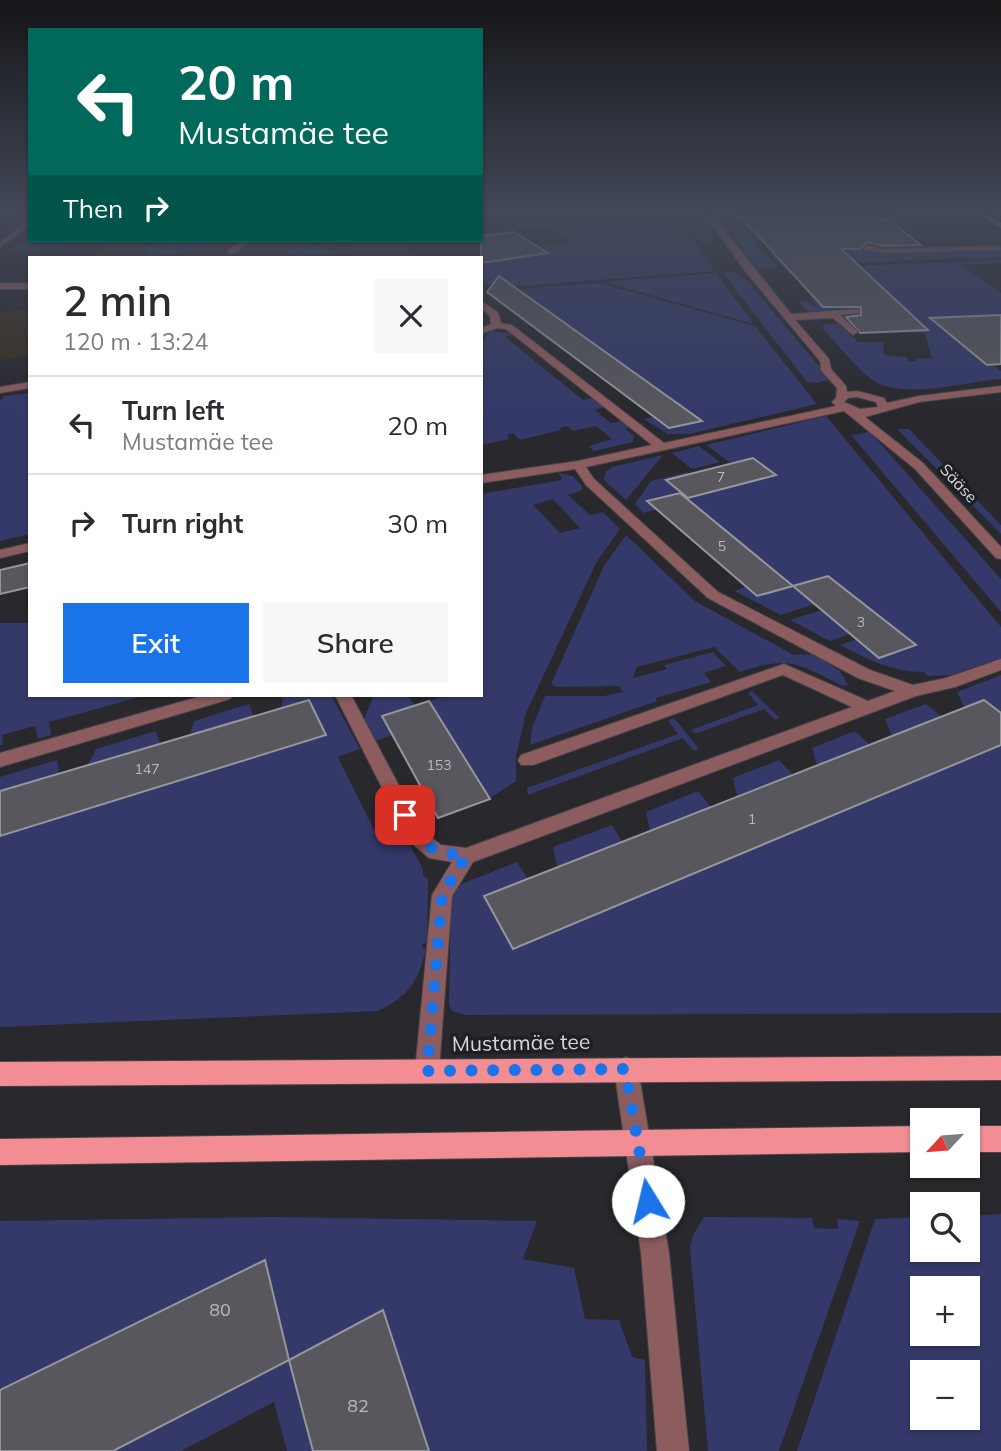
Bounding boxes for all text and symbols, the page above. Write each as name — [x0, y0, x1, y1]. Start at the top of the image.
text: 20 m — [178, 51, 294, 112]
icon: left — [63, 56, 154, 147]
text: Mustamäe tee — [178, 112, 389, 152]
icon: right — [137, 189, 175, 227]
text: Then — [63, 192, 123, 225]
text: 2 min — [63, 274, 172, 327]
button: close — [374, 279, 448, 353]
text: 120 m · 13:24 — [63, 327, 208, 356]
text: Turn left — [122, 394, 224, 427]
icon: left — [63, 406, 101, 444]
text: 20 m — [387, 409, 448, 442]
text: Mustamäe tee — [122, 427, 274, 456]
street label: Sääse — [936, 459, 982, 507]
house number: 7 — [717, 468, 725, 486]
icon: right — [63, 504, 101, 542]
text: Turn right — [122, 507, 243, 540]
text: 30 m — [387, 507, 448, 540]
house number: 5 — [718, 537, 726, 555]
button: Exit — [63, 603, 249, 683]
button: Share — [263, 603, 448, 683]
house number: 3 — [857, 613, 865, 631]
house number: 153 — [426, 756, 452, 774]
house number: 147 — [134, 760, 160, 778]
pin — [375, 785, 435, 845]
icon: arrive — [386, 796, 424, 834]
house number: 1 — [748, 810, 756, 828]
street label: Mustamäe tee — [452, 1028, 590, 1056]
north arrow — [910, 1108, 980, 1178]
map controls — [910, 1108, 980, 1430]
position arrow — [611, 1164, 685, 1238]
button: search — [910, 1192, 980, 1262]
button: + — [910, 1276, 980, 1346]
house number: 80 — [209, 1298, 231, 1321]
button: − — [910, 1360, 980, 1430]
house number: 82 — [347, 1394, 369, 1417]

